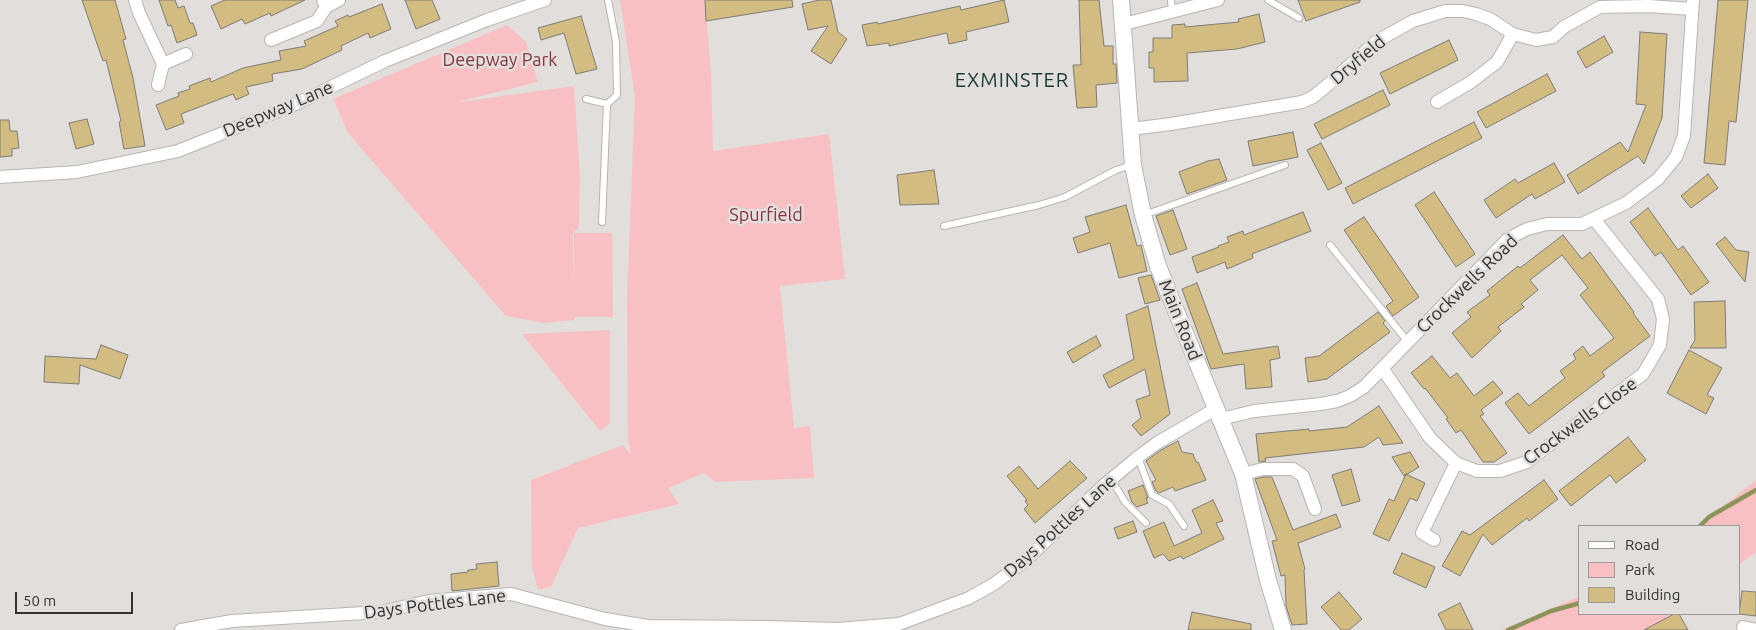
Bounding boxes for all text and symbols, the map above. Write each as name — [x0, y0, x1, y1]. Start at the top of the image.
street label: Dryfield — [1326, 31, 1390, 89]
park label: Deepway Park — [443, 49, 557, 71]
district label: EXMINSTER — [954, 68, 1070, 92]
street label: Deepway Lane — [220, 76, 336, 142]
park label: Spurfield — [729, 204, 803, 226]
street label: Crockwells Road — [1412, 230, 1522, 338]
street label: Main Road — [1154, 276, 1206, 364]
street label: Crockwells Close — [1519, 373, 1641, 469]
street label: Days Pottles Lane — [1000, 470, 1120, 582]
legend — [1578, 525, 1741, 615]
text: Road — [1625, 536, 1660, 553]
text: Park — [1625, 561, 1655, 578]
scale bar — [18, 582, 135, 614]
street label: Days Pottles Lane — [363, 585, 507, 623]
text: Building — [1625, 586, 1680, 603]
text: 50 m — [23, 592, 56, 609]

